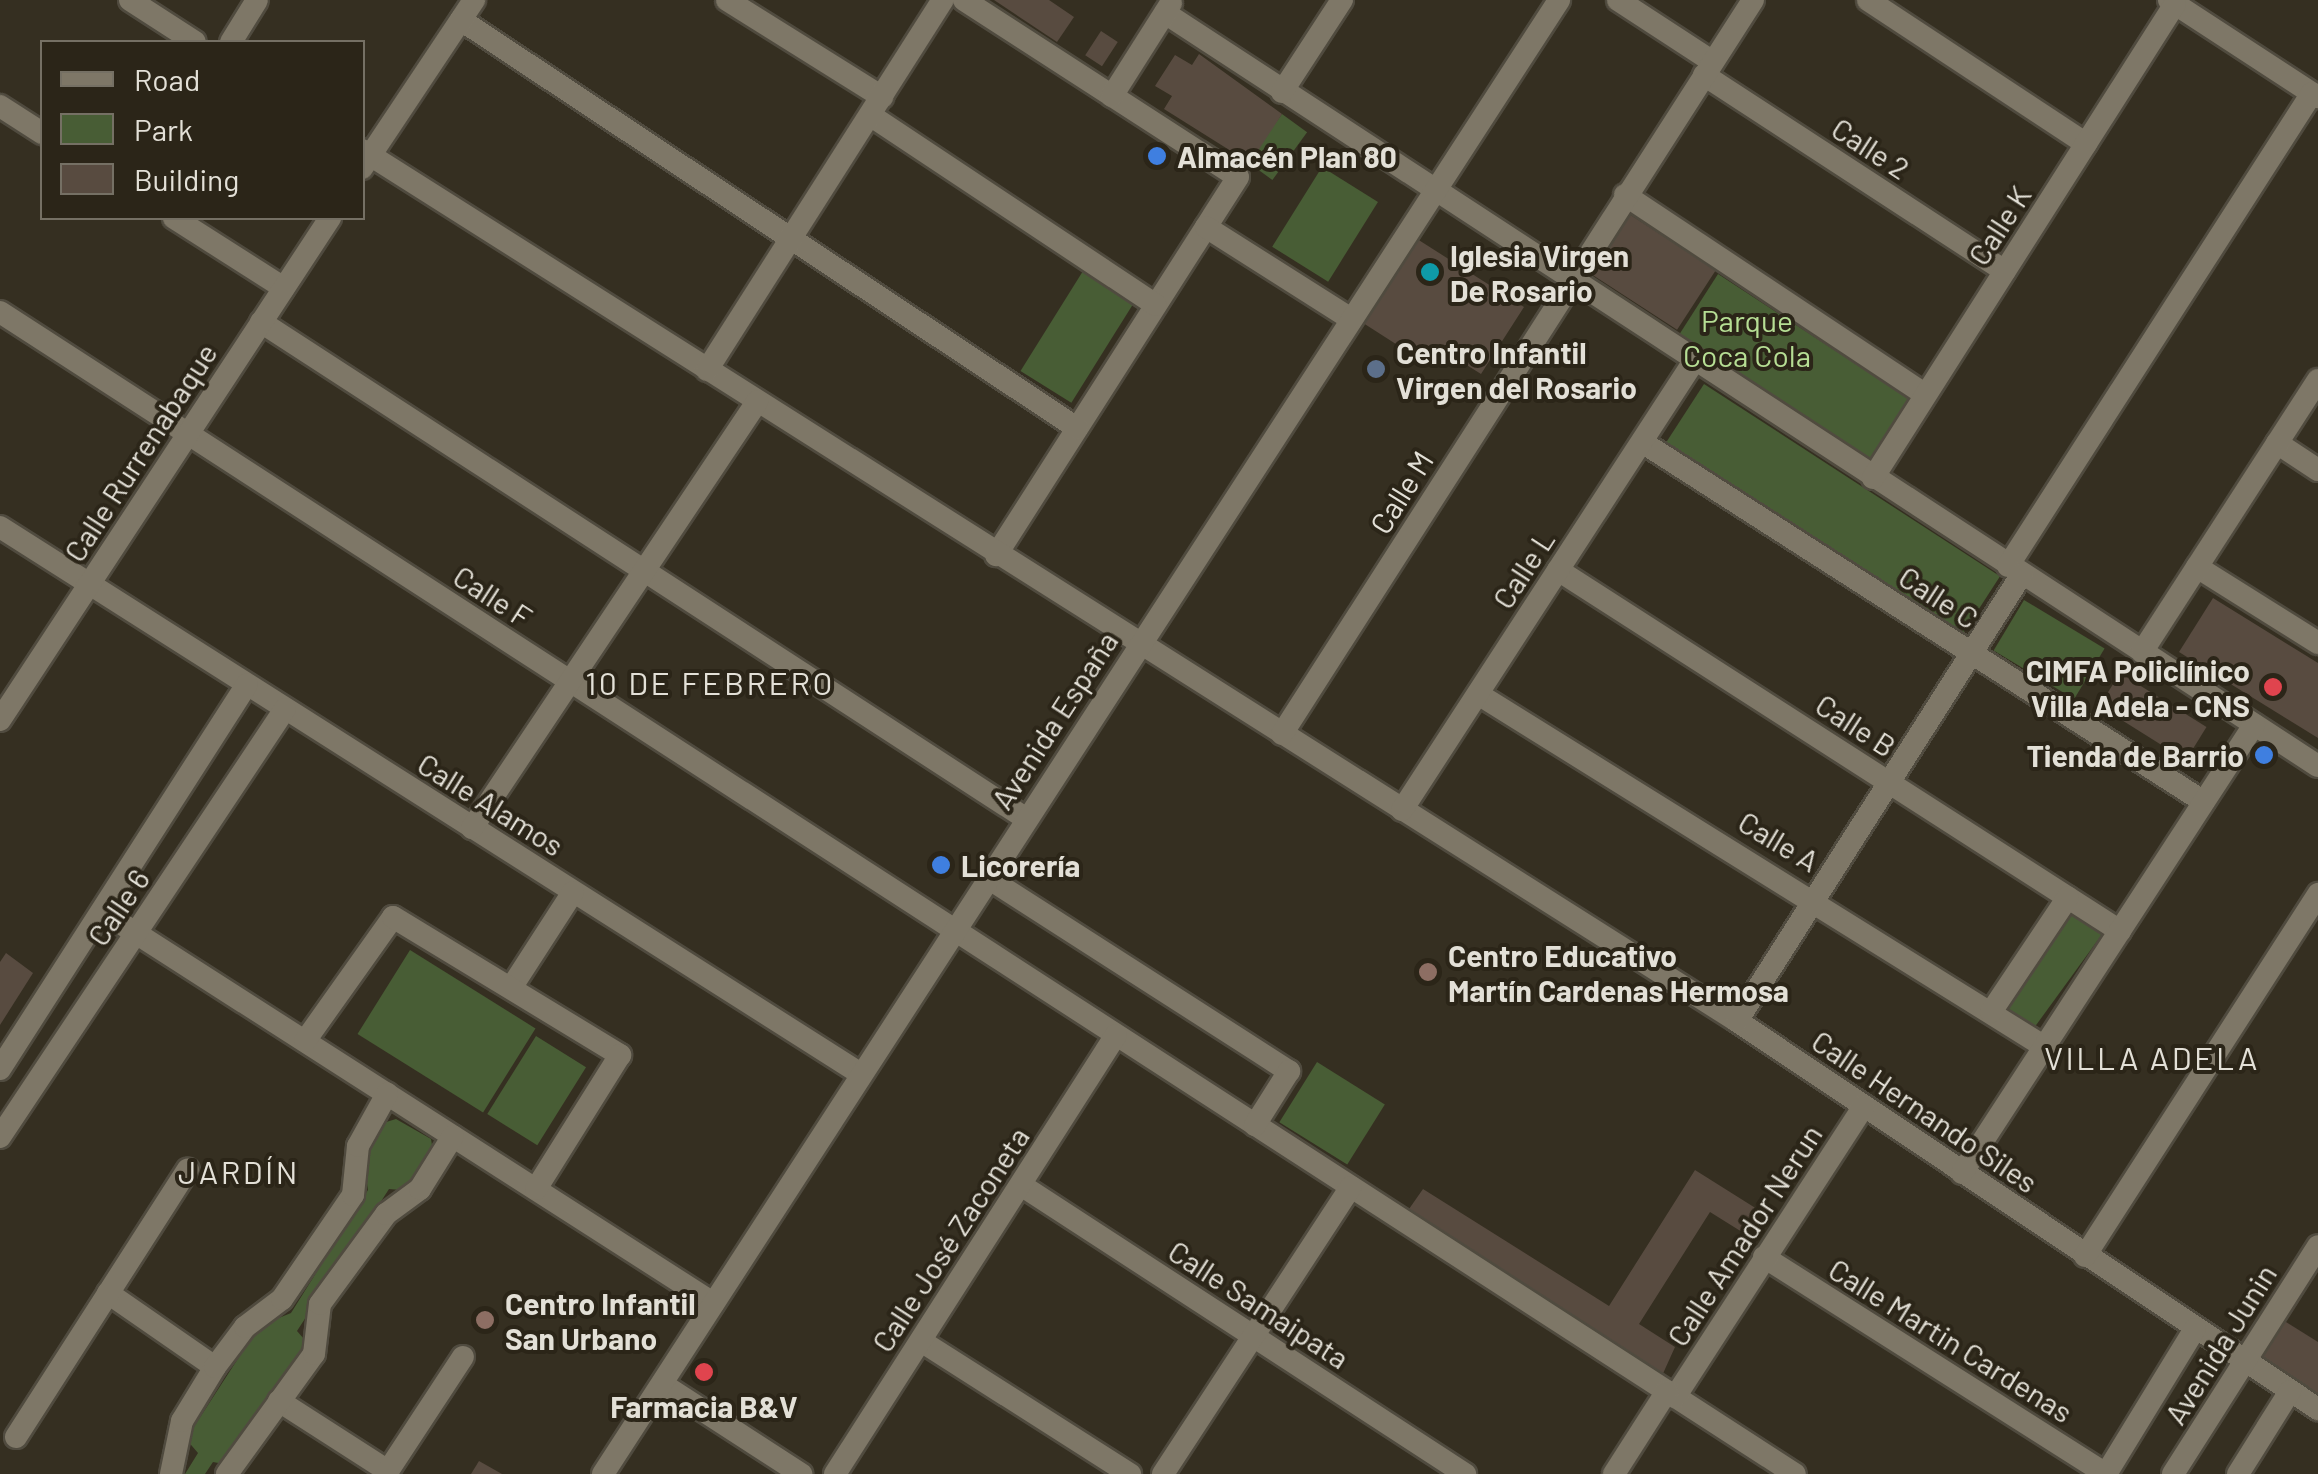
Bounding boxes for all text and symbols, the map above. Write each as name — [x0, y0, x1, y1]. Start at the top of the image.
legend — [40, 40, 365, 220]
text: Road — [134, 61, 200, 97]
street label: Calle 2 — [1825, 110, 1917, 186]
text: Park — [134, 111, 193, 147]
place label: Almacén Plan 80 — [1177, 138, 1397, 174]
marker: Almacén Plan 80 — [1146, 145, 1168, 167]
text: Building — [134, 161, 239, 197]
street label: Calle K — [1960, 179, 2038, 271]
place label: Iglesia Virgen De Rosario — [1450, 237, 1629, 308]
marker: Iglesia Virgen De Rosario — [1419, 261, 1441, 283]
park label: Parque Coca Cola — [1683, 302, 1811, 372]
place label: Centro Infantil Virgen del Rosario — [1396, 334, 1637, 404]
street label: Calle Rurrenabaque — [56, 336, 224, 568]
marker: Centro Infantil Virgen del Rosario — [1365, 358, 1387, 380]
street label: Calle M — [1362, 444, 1440, 540]
street label: Calle L — [1484, 523, 1562, 615]
street label: Calle F — [447, 557, 539, 635]
street label: Calle C — [1893, 558, 1985, 636]
street label: Avenida España — [983, 624, 1125, 816]
place label: CIMFA Policlínico Villa Adela - CNS — [2026, 652, 2250, 722]
district label: 10 DE FEBRERO — [585, 663, 835, 701]
marker: CIMFA Policlínico Villa Adela - CNS — [2260, 674, 2286, 700]
street label: Calle B — [1809, 686, 1903, 764]
place label: Tienda de Barrio — [2026, 737, 2244, 773]
marker: Tienda de Barrio — [2253, 744, 2275, 766]
street label: Calle Alamos — [412, 745, 570, 863]
street label: Calle A — [1732, 803, 1826, 879]
place label: Licorería — [961, 847, 1080, 883]
marker: Licorería — [930, 854, 952, 876]
street label: Calle 6 — [79, 862, 157, 952]
place label: Centro Educativo Martín Cardenas Hermosa — [1448, 937, 1789, 1008]
marker: Centro Educativo Martín Cardenas Hermosa — [1417, 961, 1439, 983]
street label: Calle Hernando Siles — [1805, 1022, 2045, 1200]
district label: VILLA ADELA — [2044, 1038, 2260, 1076]
street label: Calle Amador Nerun — [1659, 1118, 1829, 1352]
street label: Calle José Zaconeta — [864, 1120, 1036, 1358]
district label: JARDÍN — [178, 1152, 300, 1190]
street label: Calle Samaipata — [1162, 1232, 1356, 1376]
street label: Calle Martin Cardenas — [1823, 1250, 2079, 1430]
street label: Avenida Junin — [2157, 1257, 2283, 1431]
place label: Centro Infantil San Urbano — [505, 1285, 696, 1356]
marker: Centro Infantil San Urbano — [474, 1309, 496, 1331]
marker: Farmacia B&V — [693, 1361, 715, 1383]
place label: Farmacia B&V — [610, 1388, 798, 1424]

